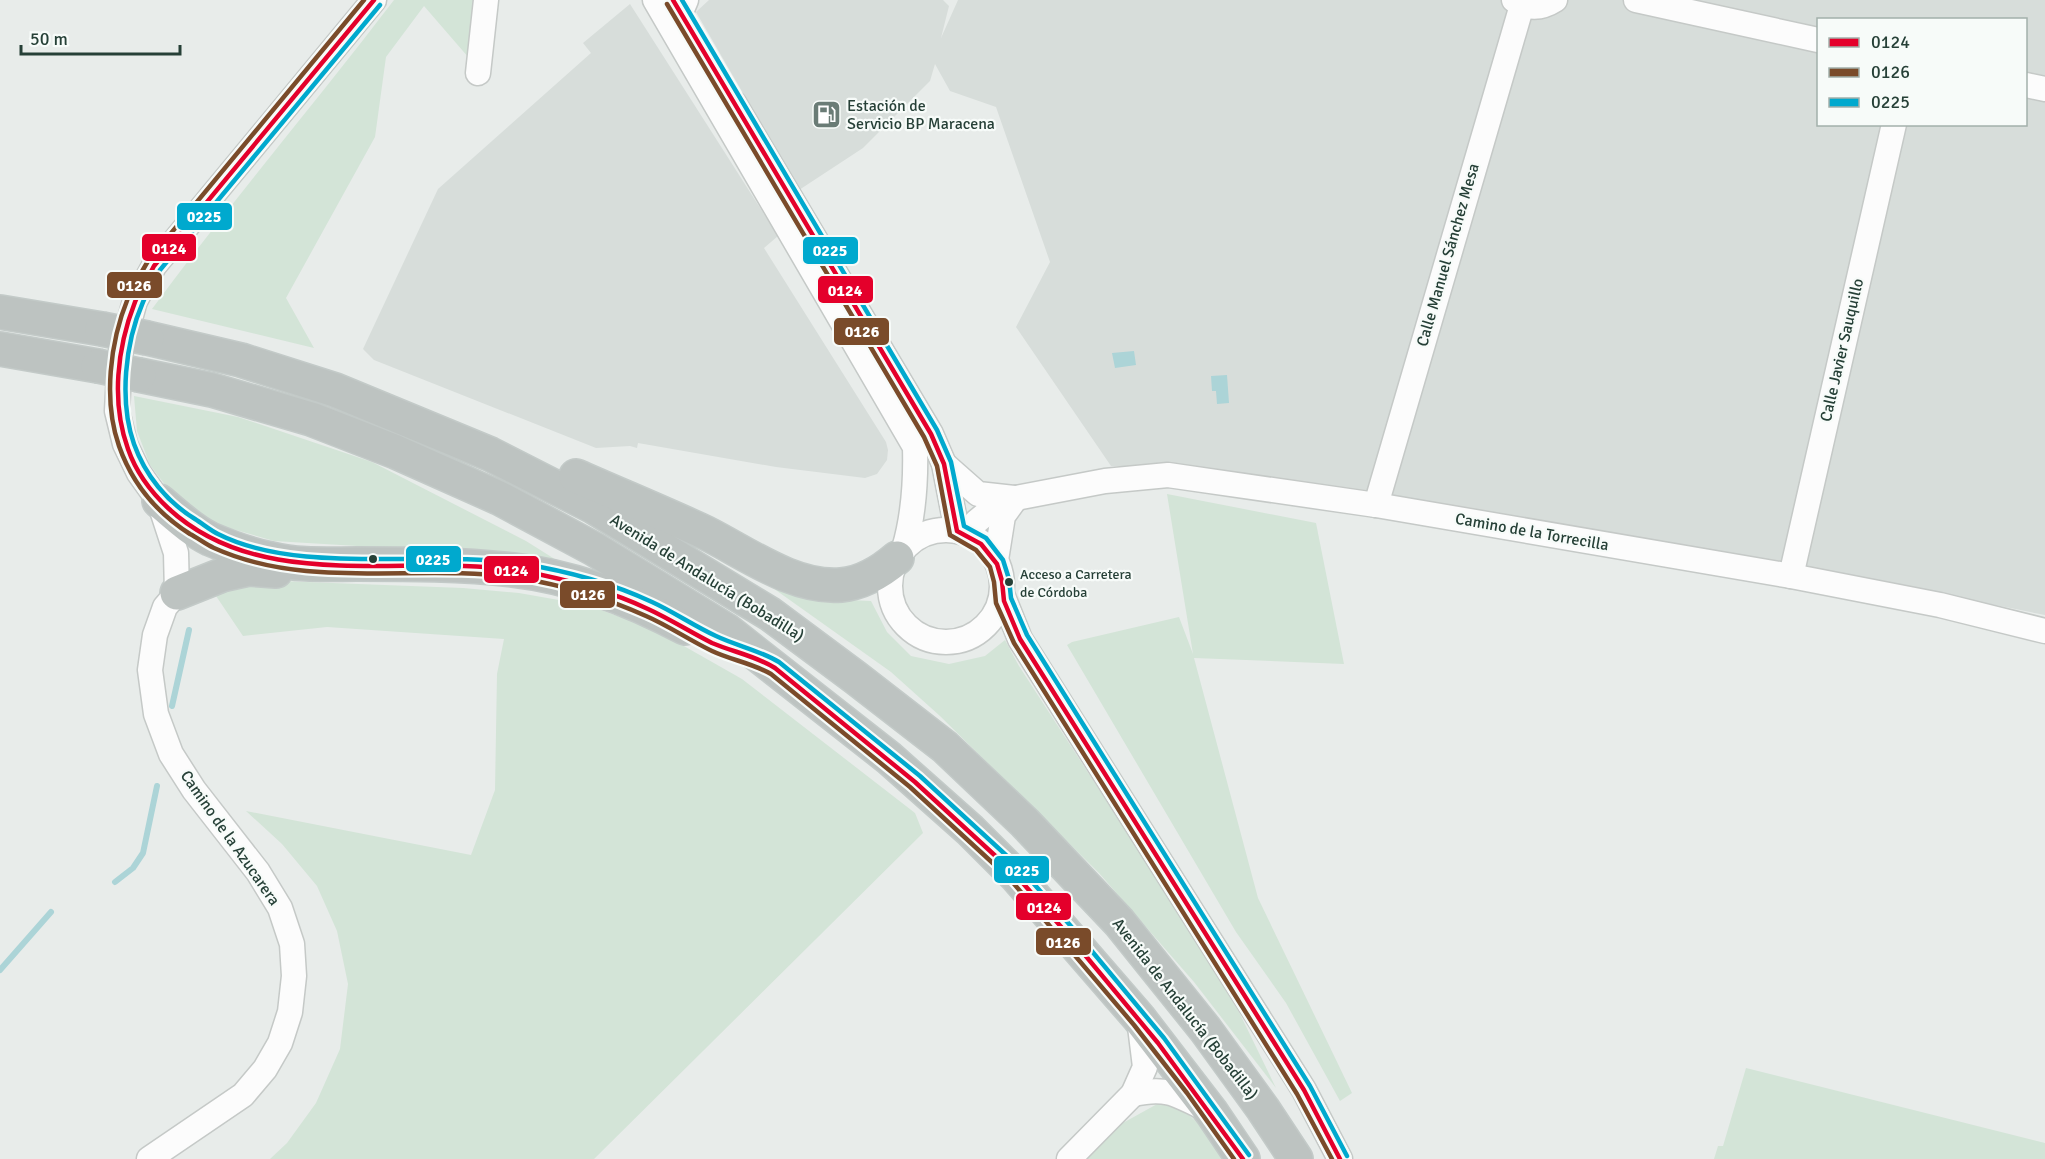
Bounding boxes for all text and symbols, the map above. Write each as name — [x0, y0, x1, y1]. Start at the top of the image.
scale bar — [21, 18, 180, 56]
legend — [1817, 18, 2027, 126]
text: 50 m — [30, 28, 68, 50]
text: 0124 — [1871, 31, 1910, 53]
text: 0126 — [1871, 61, 1910, 83]
text: 0225 — [1871, 91, 1910, 113]
place label: Estación de Servicio BP Maracena — [847, 96, 995, 134]
fuel station icon: Estación de Servicio BP Maracena — [810, 99, 842, 131]
street label: Calle Manuel Sánchez Mesa — [1412, 161, 1484, 349]
line badge: 0225 — [176, 202, 233, 231]
text: 0225 — [187, 207, 221, 227]
line badge: 0124 — [141, 233, 197, 262]
line badge: 0225 — [802, 236, 859, 265]
text: 0124 — [152, 239, 187, 259]
text: 0225 — [813, 241, 847, 261]
line badge: 0126 — [106, 271, 163, 299]
line badge: 0124 — [817, 275, 874, 304]
text: 0126 — [117, 276, 152, 296]
street label: Calle Javier Sauquillo — [1816, 276, 1868, 424]
text: 0124 — [828, 281, 863, 301]
line badge: 0126 — [833, 317, 890, 346]
text: 0126 — [845, 322, 880, 342]
street label: Camino de la Torrecilla — [1454, 509, 1610, 555]
street label: Avenida de Andalucía (Bobadilla) — [606, 510, 808, 646]
line badge: 0225 — [405, 545, 462, 573]
text: 0225 — [416, 550, 450, 570]
unlabelled marker — [367, 553, 379, 565]
line badge: 0124 — [483, 555, 540, 584]
text: 0124 — [494, 561, 529, 581]
place label: Acceso a Carretera de Córdoba — [1020, 566, 1132, 601]
marker: Acceso a Carretera de Córdoba — [1003, 576, 1015, 588]
line badge: 0126 — [559, 580, 616, 609]
text: 0126 — [571, 585, 606, 605]
street label: Camino de la Azucarera — [176, 767, 284, 909]
line badge: 0225 — [993, 855, 1050, 884]
text: 0225 — [1005, 861, 1039, 881]
line badge: 0124 — [1015, 892, 1072, 921]
text: 0124 — [1027, 898, 1062, 918]
street label: Avenida de Andalucía (Bobadilla) — [1108, 914, 1262, 1104]
line badge: 0126 — [1035, 927, 1092, 956]
text: 0126 — [1046, 933, 1081, 953]

